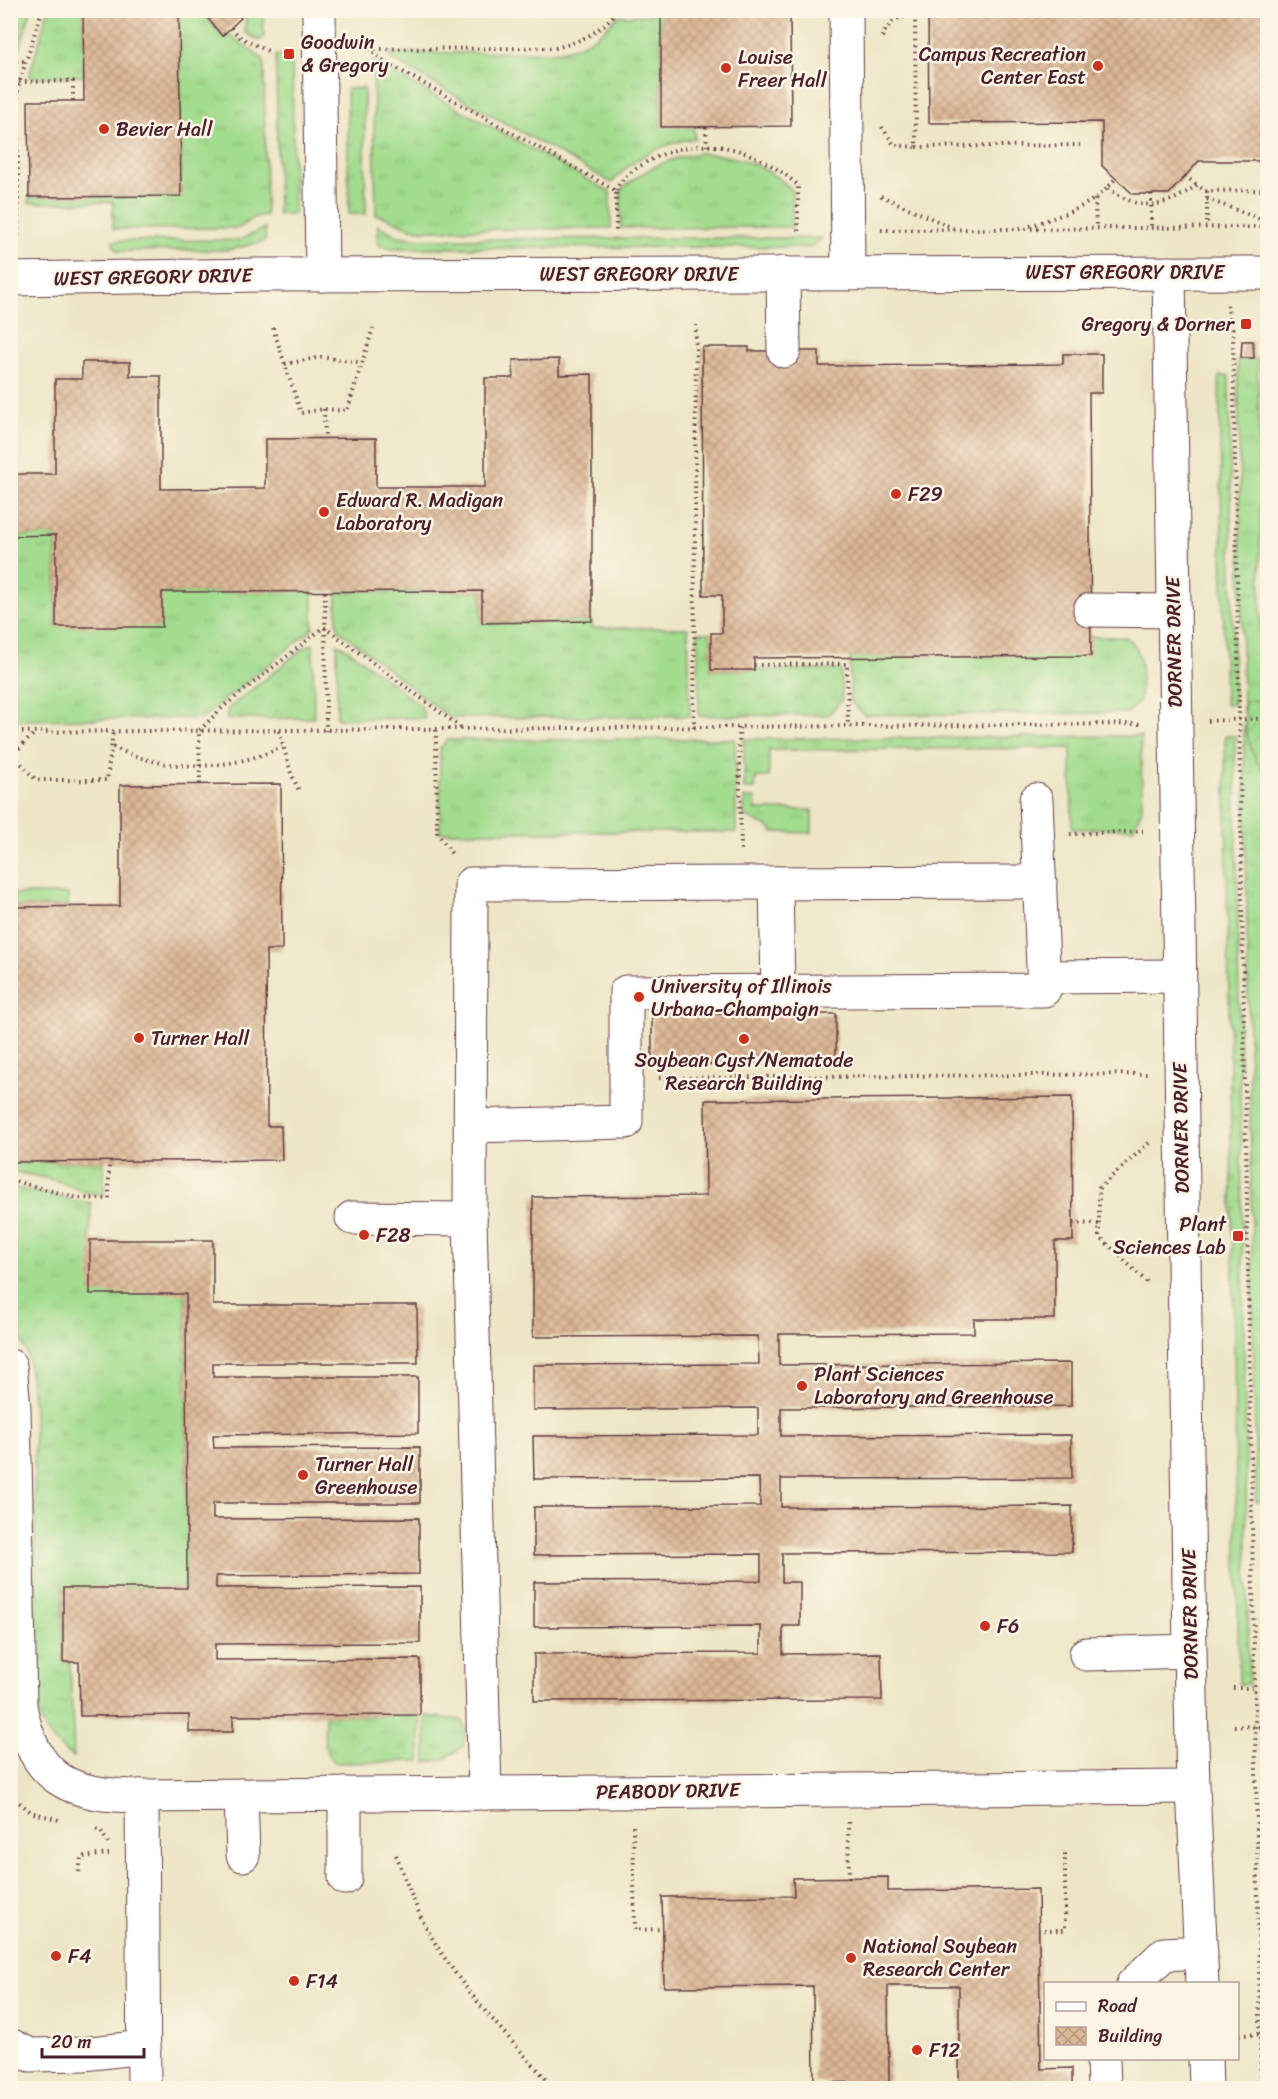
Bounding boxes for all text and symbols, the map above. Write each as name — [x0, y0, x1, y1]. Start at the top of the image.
place label: Goodwin & Gregory — [301, 25, 389, 83]
place label: Campus Recreation Center East — [919, 37, 1086, 95]
place label: Louise Freer Hall — [738, 40, 828, 98]
marker: Goodwin & Gregory — [282, 47, 296, 61]
marker: Campus Recreation Center East — [1091, 59, 1105, 73]
marker: Louise Freer Hall — [719, 61, 733, 75]
place label: Bevier Hall — [116, 112, 214, 147]
marker: Bevier Hall — [97, 122, 111, 136]
street label: WEST GREGORY DRIVE — [1026, 255, 1226, 290]
street label: WEST GREGORY DRIVE — [540, 257, 740, 292]
street label: WEST GREGORY DRIVE — [53, 258, 255, 296]
place label: Gregory & Dorner — [1081, 307, 1236, 342]
marker: Gregory & Dorner — [1239, 317, 1253, 331]
place label: F29 — [908, 477, 943, 512]
place label: Edward R. Madigan Laboratory — [336, 483, 503, 541]
marker: F29 — [889, 487, 903, 501]
marker: Edward R. Madigan Laboratory — [317, 505, 331, 519]
street label: DORNER DRIVE — [1155, 574, 1193, 708]
place label: University of Illinois Urbana-Champaign — [651, 969, 832, 1027]
marker: University of Illinois Urbana-Champaign — [632, 990, 646, 1004]
place label: Turner Hall — [151, 1021, 251, 1056]
marker: Turner Hall — [132, 1031, 146, 1045]
marker: Soybean Cyst/Nematode Research Building — [737, 1032, 751, 1046]
place label: Soybean Cyst/Nematode Research Building — [634, 1043, 854, 1101]
street label: DORNER DRIVE — [1162, 1060, 1200, 1194]
place label: Plant Sciences Lab — [1113, 1207, 1227, 1265]
place label: F28 — [376, 1218, 411, 1253]
marker: F28 — [357, 1228, 371, 1242]
marker: Plant Sciences Lab — [1231, 1229, 1245, 1243]
place label: Plant Sciences Laboratory and Greenhouse — [814, 1357, 1054, 1415]
marker: Plant Sciences Laboratory and Greenhouse — [795, 1379, 809, 1393]
place label: Turner Hall Greenhouse — [315, 1447, 418, 1505]
marker: Turner Hall Greenhouse — [296, 1468, 310, 1482]
street label: DORNER DRIVE — [1171, 1546, 1209, 1680]
place label: F6 — [997, 1609, 1019, 1644]
marker: F6 — [978, 1619, 992, 1633]
street label: PEABODY DRIVE — [596, 1772, 742, 1810]
place label: National Soybean Research Center — [863, 1929, 1017, 1987]
place label: F4 — [68, 1939, 91, 1974]
marker: F4 — [49, 1949, 63, 1963]
marker: National Soybean Research Center — [844, 1951, 858, 1965]
place label: F14 — [306, 1964, 338, 1999]
marker: F14 — [287, 1974, 301, 1988]
legend — [1044, 1982, 1239, 2060]
text: Road — [1098, 1990, 1138, 2022]
text: Building — [1098, 2020, 1162, 2052]
scale bar — [42, 2021, 144, 2059]
text: 20 m — [51, 2026, 91, 2058]
place label: F12 — [929, 2033, 960, 2068]
marker: F12 — [910, 2043, 924, 2057]

